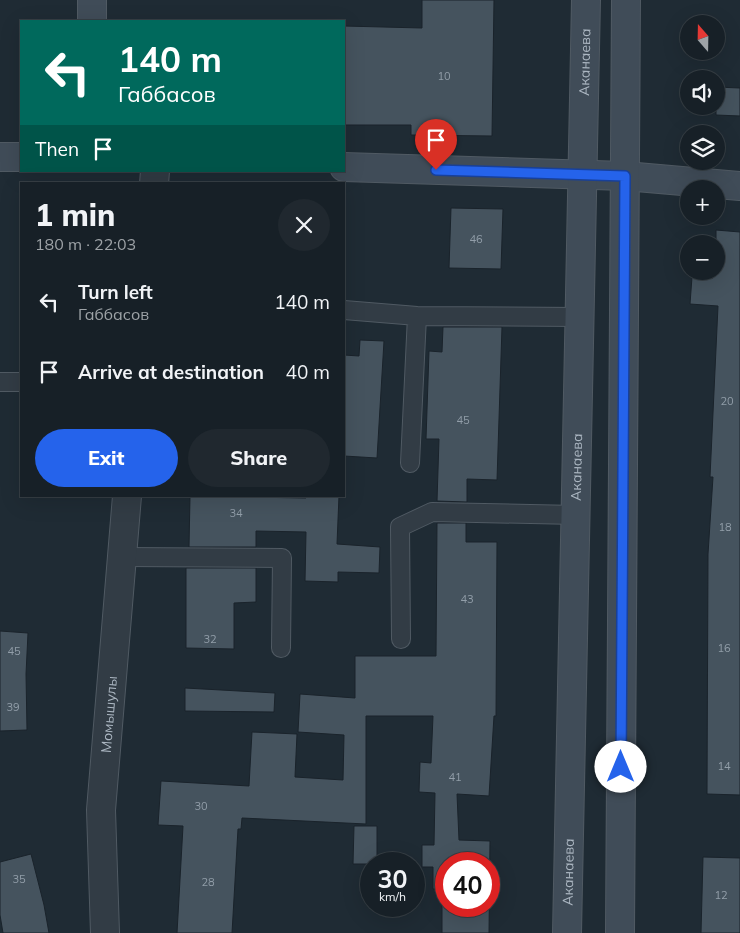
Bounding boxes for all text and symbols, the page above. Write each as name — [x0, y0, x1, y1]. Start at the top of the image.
north arrow — [680, 15, 725, 60]
map controls — [680, 15, 725, 280]
street label: Аканаева — [575, 28, 594, 96]
text: 140 m — [118, 37, 222, 81]
icon: left — [35, 40, 100, 105]
house number: 10 — [437, 69, 451, 83]
button: sound — [680, 70, 725, 115]
text: Габбасов — [118, 80, 216, 108]
pin — [415, 119, 457, 170]
button: layers — [680, 125, 725, 170]
icon: arrive — [422, 126, 450, 154]
icon: arrive — [89, 135, 117, 163]
text: Then — [35, 137, 79, 161]
button: + — [680, 180, 725, 225]
text: 1 min — [35, 196, 115, 234]
button: close — [278, 199, 330, 251]
house number: 46 — [469, 232, 483, 246]
text: 180 m · 22:03 — [35, 234, 136, 254]
button: − — [680, 235, 725, 280]
text: Turn left — [78, 280, 153, 304]
icon: left — [35, 288, 63, 316]
text: 140 m — [274, 290, 330, 314]
text: Габбасов — [78, 304, 149, 324]
icon: arrive — [35, 358, 63, 386]
text: Arrive at destination — [78, 360, 264, 384]
text: 40 m — [286, 360, 330, 384]
house number: 20 — [720, 394, 734, 408]
house number: 45 — [456, 413, 470, 427]
button: Exit — [35, 429, 178, 487]
button: Share — [188, 429, 330, 487]
street label: Аканаева — [567, 433, 586, 501]
house number: 34 — [229, 506, 243, 520]
house number: 18 — [718, 520, 732, 534]
house number: 43 — [460, 592, 474, 606]
house number: 32 — [203, 632, 217, 646]
house number: 16 — [717, 641, 731, 655]
house number: 45 — [7, 644, 21, 658]
street label: Момышулы — [97, 675, 121, 754]
house number: 39 — [6, 700, 20, 714]
position arrow — [594, 740, 646, 792]
house number: 14 — [717, 759, 731, 773]
house number: 41 — [448, 770, 462, 784]
house number: 30 — [194, 799, 208, 813]
street label: Аканаева — [559, 838, 578, 906]
speed limit sign: 40 — [435, 852, 500, 917]
text: 30 — [377, 863, 408, 894]
house number: 35 — [12, 872, 26, 886]
house number: 28 — [201, 875, 215, 889]
house number: 12 — [714, 888, 728, 902]
text: km/h — [379, 889, 406, 904]

